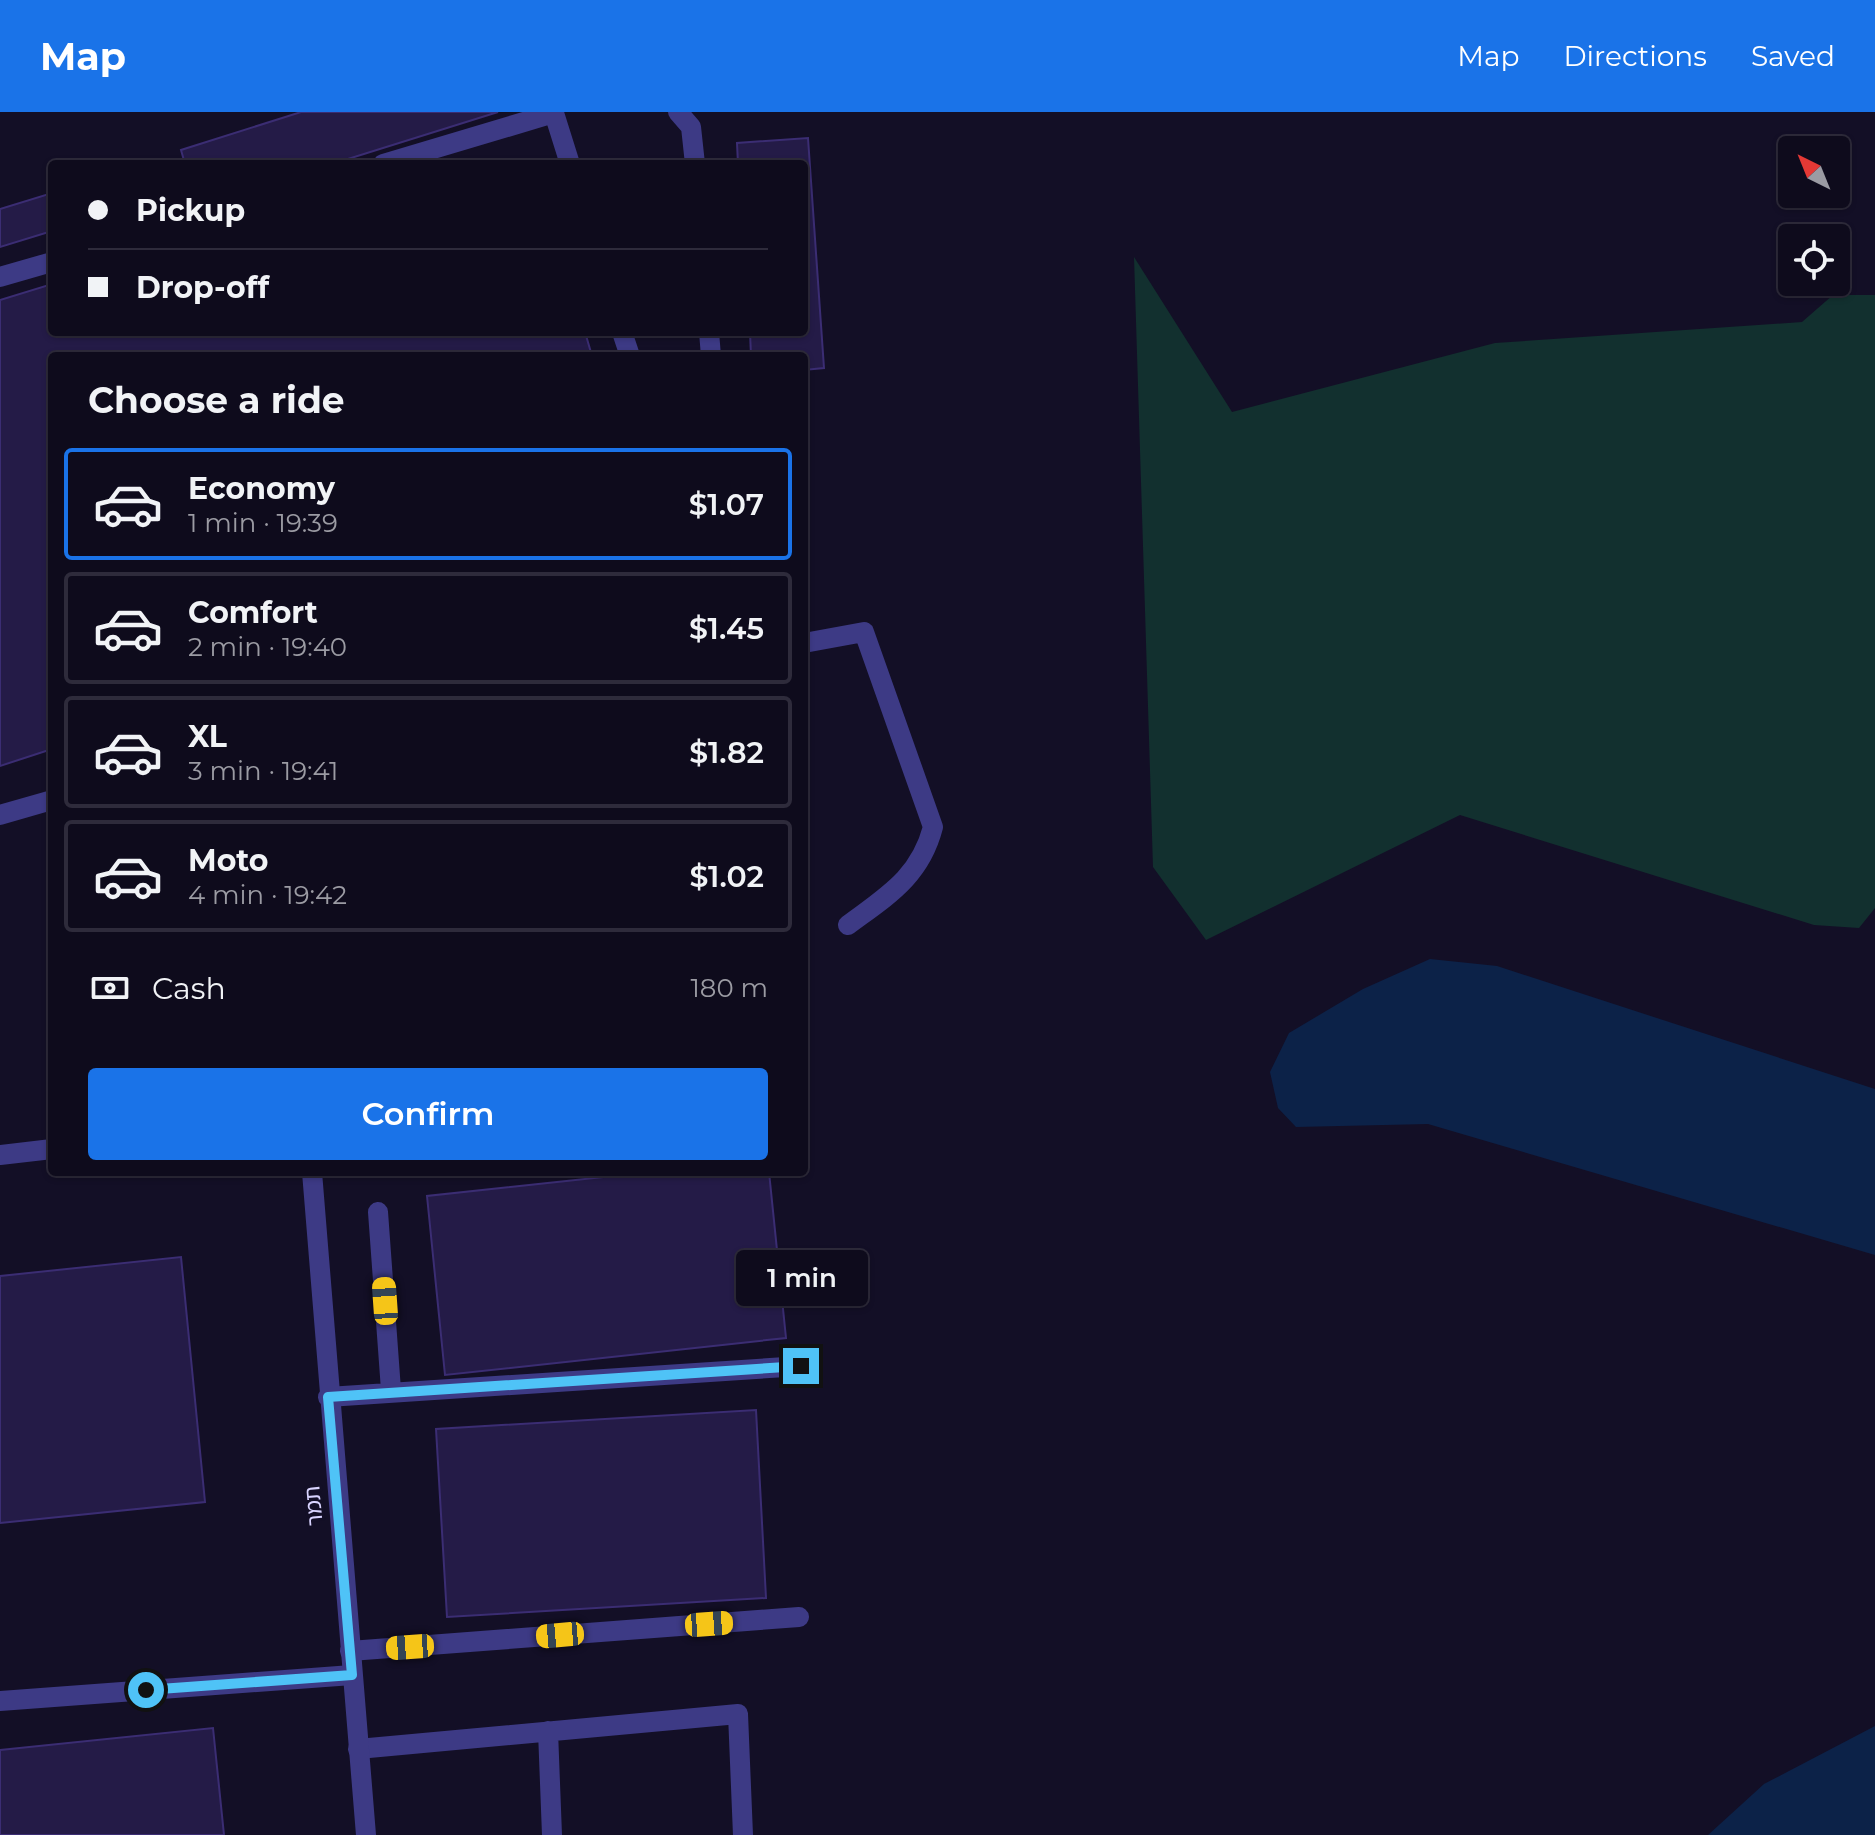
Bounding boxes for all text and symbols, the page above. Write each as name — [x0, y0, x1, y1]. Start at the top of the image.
text: Map — [40, 33, 126, 80]
text: Map — [1457, 39, 1519, 73]
text: Directions — [1563, 39, 1707, 73]
text: Saved — [1751, 39, 1835, 73]
north arrow — [1778, 136, 1850, 208]
map controls — [1778, 136, 1850, 296]
text: Pickup — [136, 192, 245, 229]
button: locate — [1778, 224, 1850, 296]
text: Drop-off — [136, 269, 269, 306]
text: Choose a ride — [88, 378, 345, 422]
icon: car — [92, 468, 164, 540]
text: Economy — [188, 470, 335, 507]
text: $1.07 — [689, 486, 764, 523]
text: 1 min · 19:39 — [188, 507, 338, 539]
icon: car — [92, 592, 164, 664]
text: Comfort — [188, 594, 318, 631]
text: $1.45 — [689, 610, 764, 647]
text: 2 min · 19:40 — [188, 631, 347, 663]
icon: car — [92, 716, 164, 788]
text: XL — [188, 718, 227, 755]
text: $1.82 — [689, 734, 764, 771]
text: 3 min · 19:41 — [188, 755, 338, 787]
icon: car — [92, 840, 164, 912]
text: Moto — [188, 842, 269, 879]
text: $1.02 — [689, 858, 764, 895]
text: 4 min · 19:42 — [188, 879, 347, 911]
icon: cash — [88, 966, 132, 1010]
text: Cash — [152, 970, 226, 1007]
text: 180 m — [690, 972, 768, 1004]
button: Confirm — [88, 1068, 768, 1160]
callout: 1 min — [735, 1250, 867, 1306]
text: 1 min — [767, 1262, 837, 1294]
car — [371, 1276, 399, 1326]
route end — [783, 1348, 819, 1384]
street label: תמר — [298, 1485, 329, 1527]
car — [684, 1610, 734, 1638]
car — [535, 1621, 585, 1649]
car — [385, 1633, 435, 1661]
route start — [128, 1672, 164, 1708]

